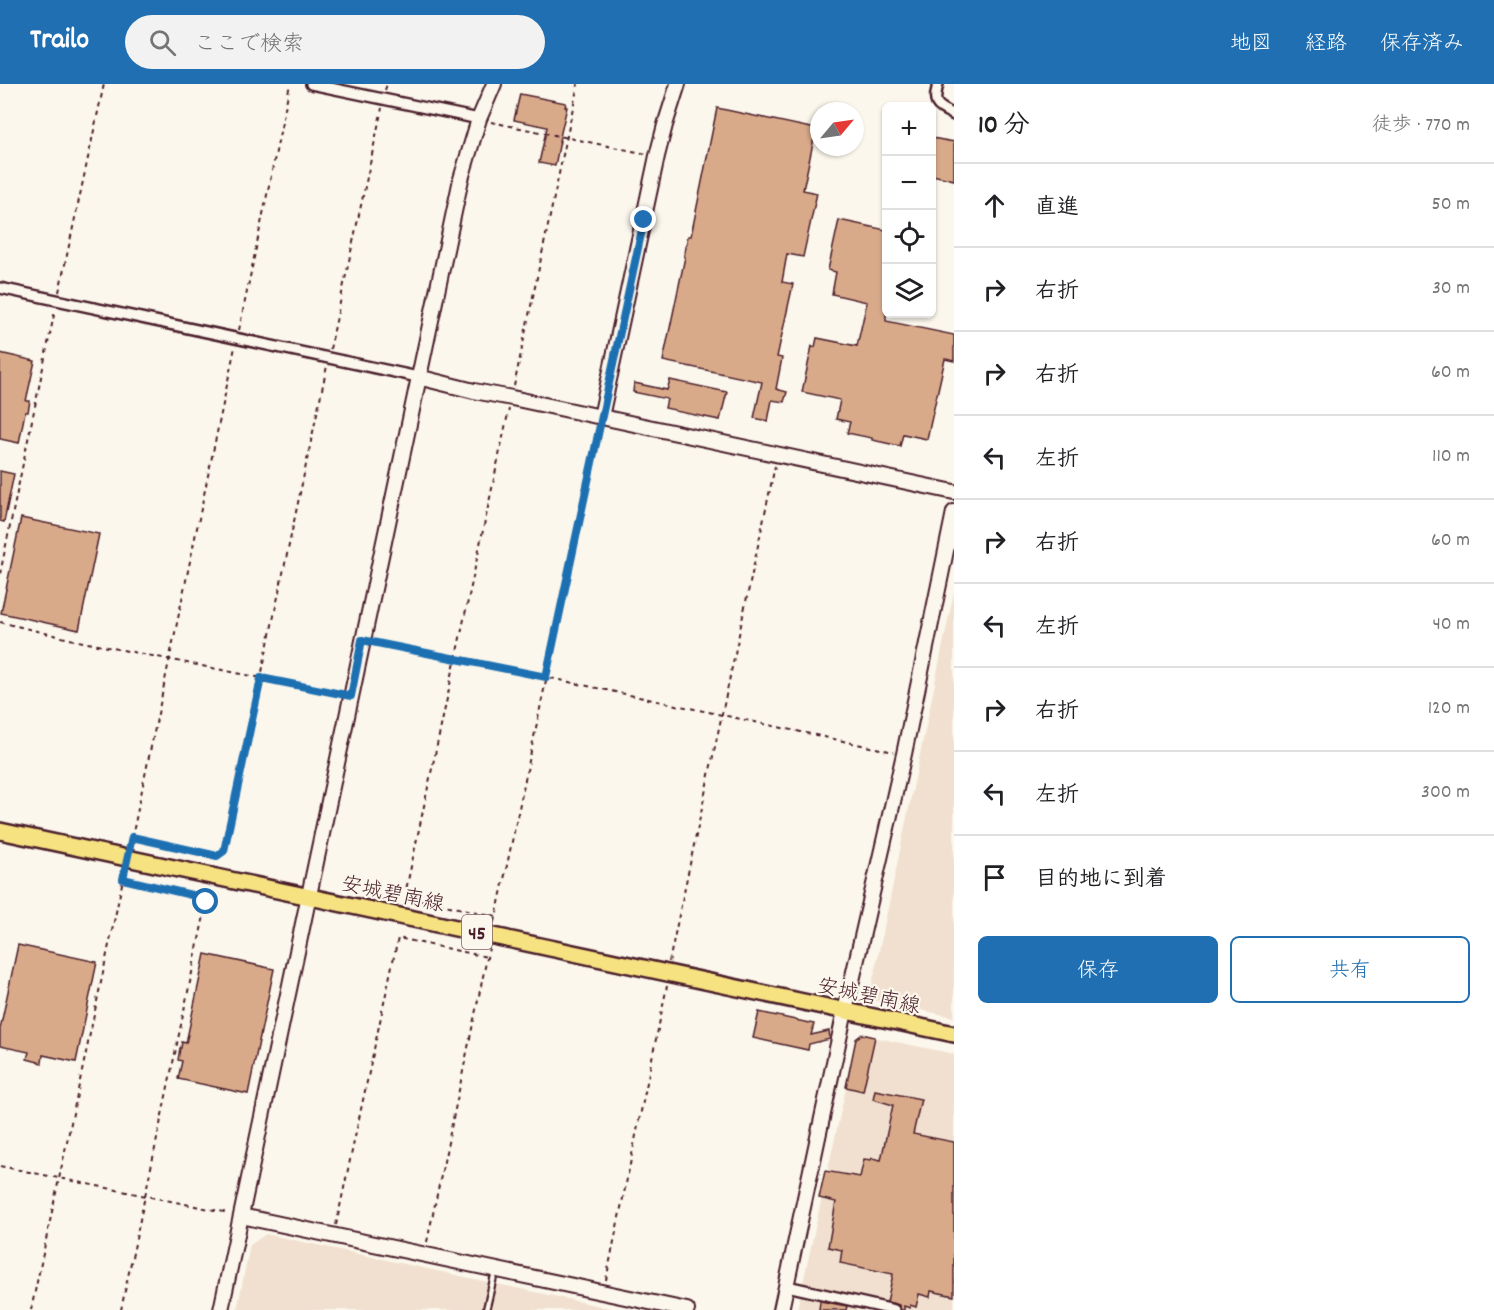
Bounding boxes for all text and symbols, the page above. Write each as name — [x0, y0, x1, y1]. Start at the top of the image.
search box — [125, 15, 545, 69]
text: Trailo — [30, 22, 89, 62]
icon: search — [146, 26, 179, 59]
text: ここで検索 — [194, 30, 304, 61]
text: 地図 — [1230, 30, 1272, 60]
text: 経路 — [1305, 30, 1347, 60]
text: 保存済み — [1380, 30, 1464, 60]
north arrow — [810, 102, 864, 156]
map controls — [882, 102, 936, 318]
button: + — [882, 102, 936, 156]
text: 10 分 — [978, 108, 1030, 145]
text: 徒歩 · 770 m — [1372, 112, 1470, 140]
button: − — [882, 156, 936, 210]
icon: ahead — [978, 189, 1011, 222]
text: 50 m — [1432, 191, 1470, 219]
text: 直進 — [1035, 193, 1079, 224]
route end — [630, 206, 656, 232]
button: locate — [882, 210, 936, 264]
button: layers — [882, 264, 936, 318]
icon: right — [978, 273, 1011, 306]
text: 30 m — [1432, 275, 1470, 303]
text: 右折 — [1035, 277, 1079, 308]
icon: right — [978, 357, 1011, 390]
text: 60 m — [1431, 359, 1470, 387]
text: 右折 — [1035, 361, 1079, 392]
icon: left — [978, 441, 1011, 474]
text: 110 m — [1432, 443, 1470, 471]
text: 左折 — [1035, 445, 1079, 476]
icon: right — [978, 525, 1011, 558]
text: 60 m — [1431, 527, 1470, 555]
text: 右折 — [1035, 529, 1079, 560]
icon: left — [978, 609, 1011, 642]
text: 40 m — [1432, 611, 1470, 639]
text: 左折 — [1035, 613, 1079, 644]
icon: right — [978, 693, 1011, 726]
text: 120 m — [1428, 695, 1470, 723]
text: 右折 — [1035, 697, 1079, 728]
icon: left — [978, 777, 1011, 810]
text: 300 m — [1421, 779, 1470, 807]
text: 左折 — [1035, 781, 1079, 812]
icon: arrive — [978, 861, 1011, 894]
text: 目的地に到着 — [1035, 865, 1167, 896]
street label: 安城碧南線 — [338, 870, 447, 922]
route start — [192, 888, 218, 914]
road number: 45 — [462, 915, 492, 949]
button: 保存 — [978, 936, 1218, 1003]
button: 共有 — [1230, 936, 1470, 1003]
street label: 安城碧南線 — [814, 972, 923, 1024]

